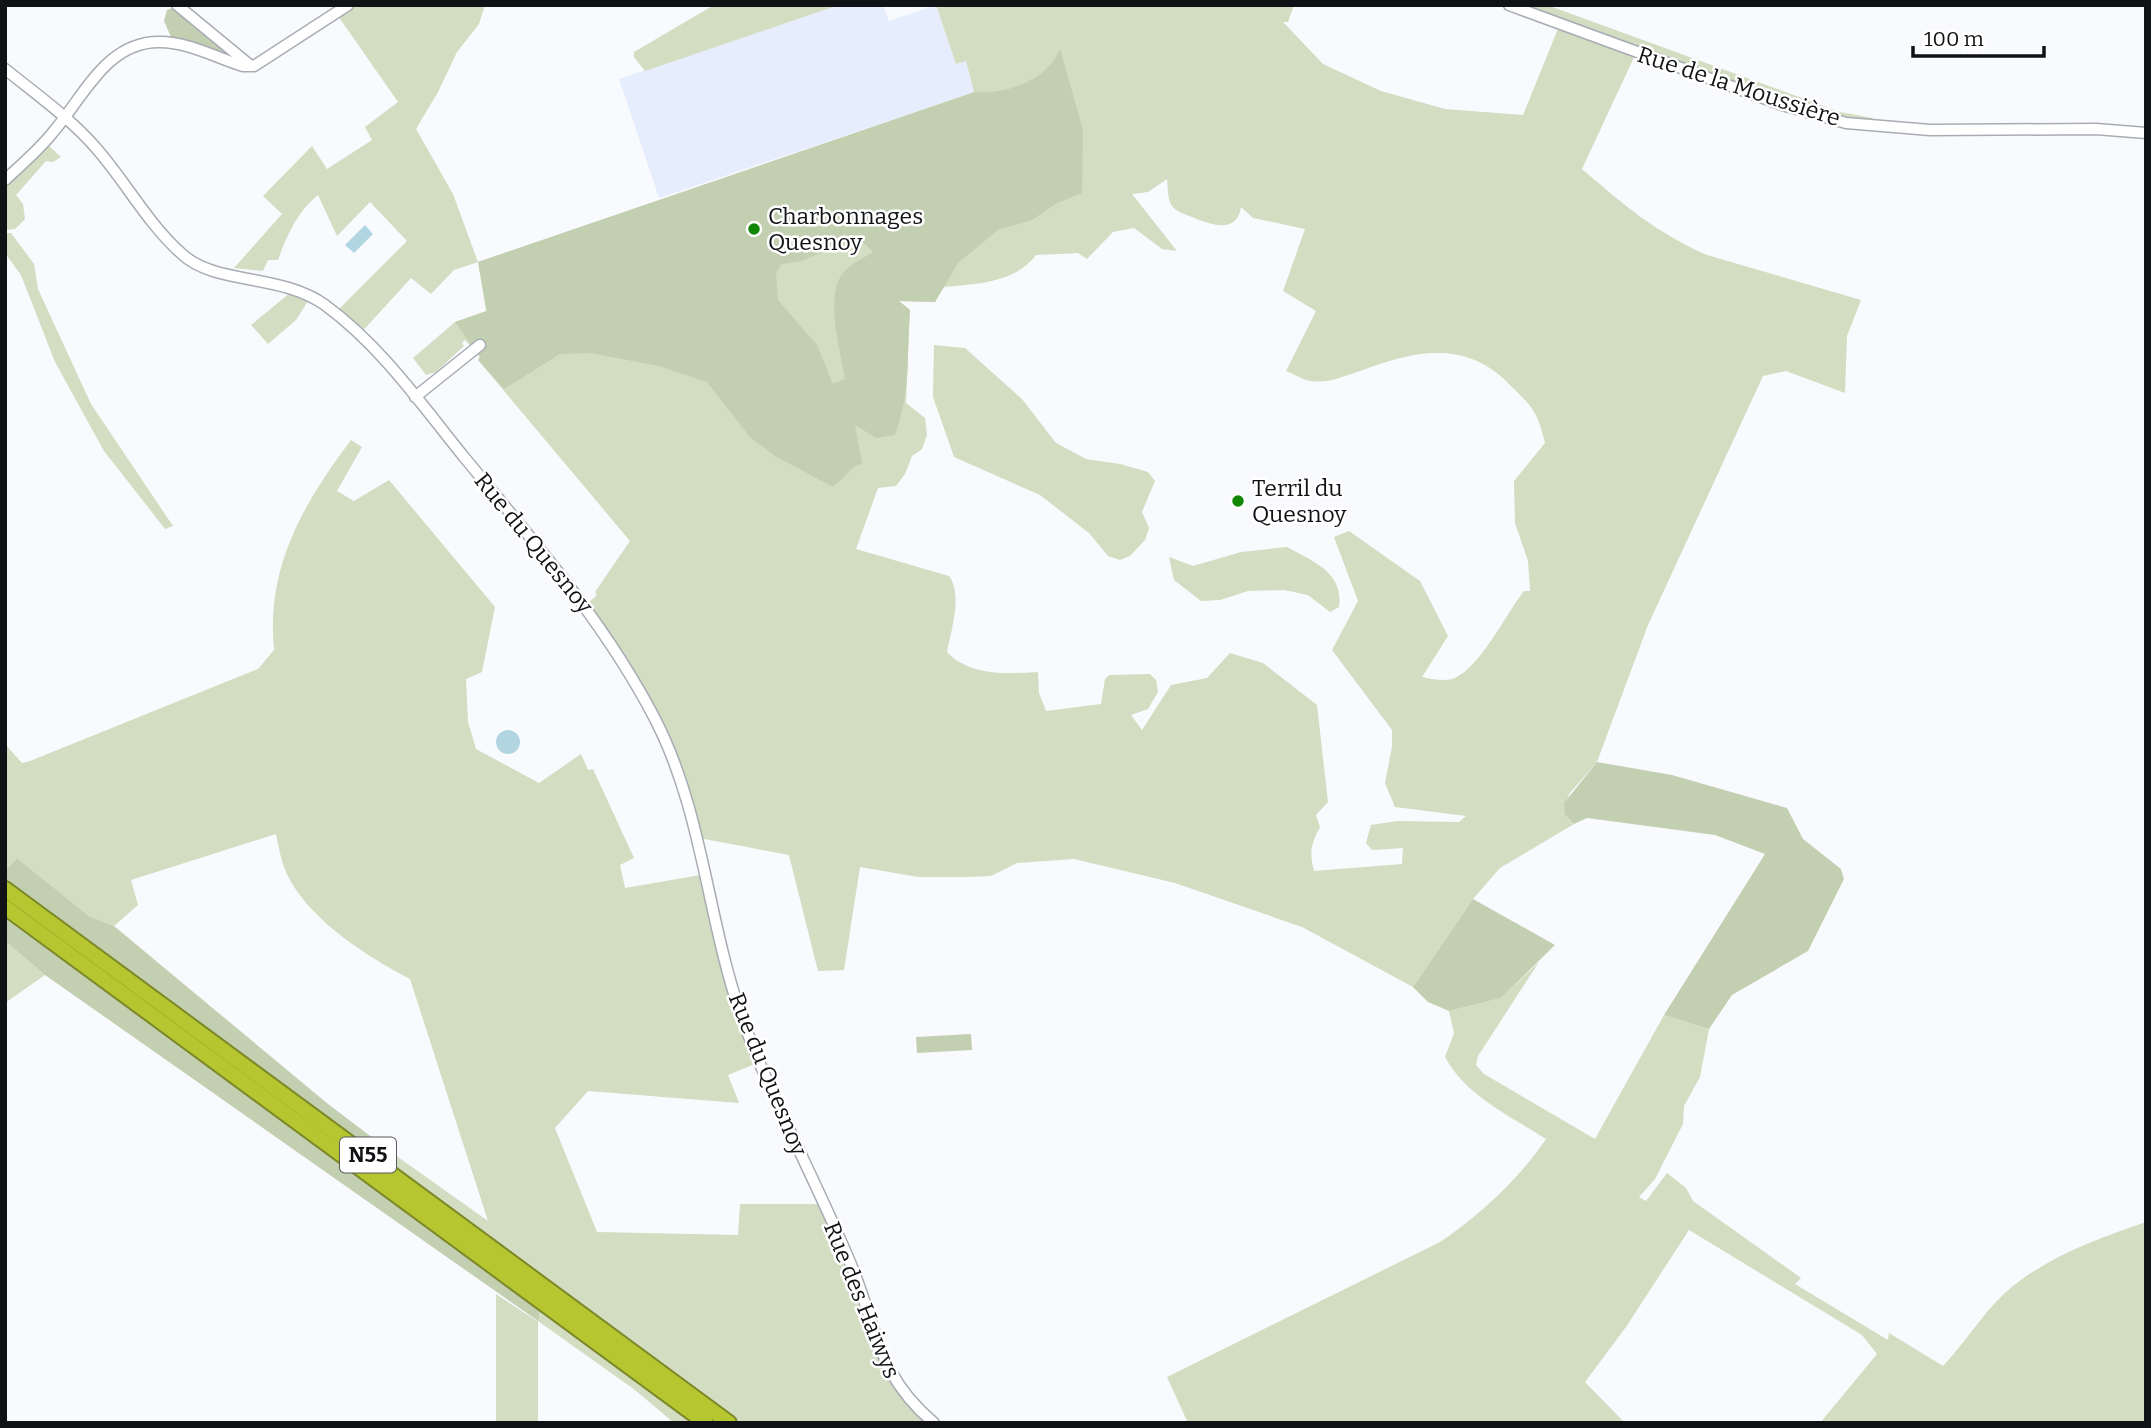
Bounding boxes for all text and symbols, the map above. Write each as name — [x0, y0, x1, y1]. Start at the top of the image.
scale bar — [1913, 14, 2044, 58]
text: 100 m — [1924, 26, 1984, 52]
street label: Rue de la Moussière — [1634, 40, 1844, 132]
place label: Charbonnages Quesnoy — [768, 202, 923, 256]
marker: Charbonnages Quesnoy — [746, 221, 762, 237]
street label: Rue du Quesnoy — [469, 467, 600, 620]
place label: Terril du Quesnoy — [1252, 474, 1347, 528]
marker: Terril du Quesnoy — [1230, 493, 1246, 509]
street label: Rue du Quesnoy — [723, 988, 814, 1160]
road number: N55 — [340, 1138, 396, 1172]
street label: Rue des Haiwys — [818, 1218, 906, 1382]

